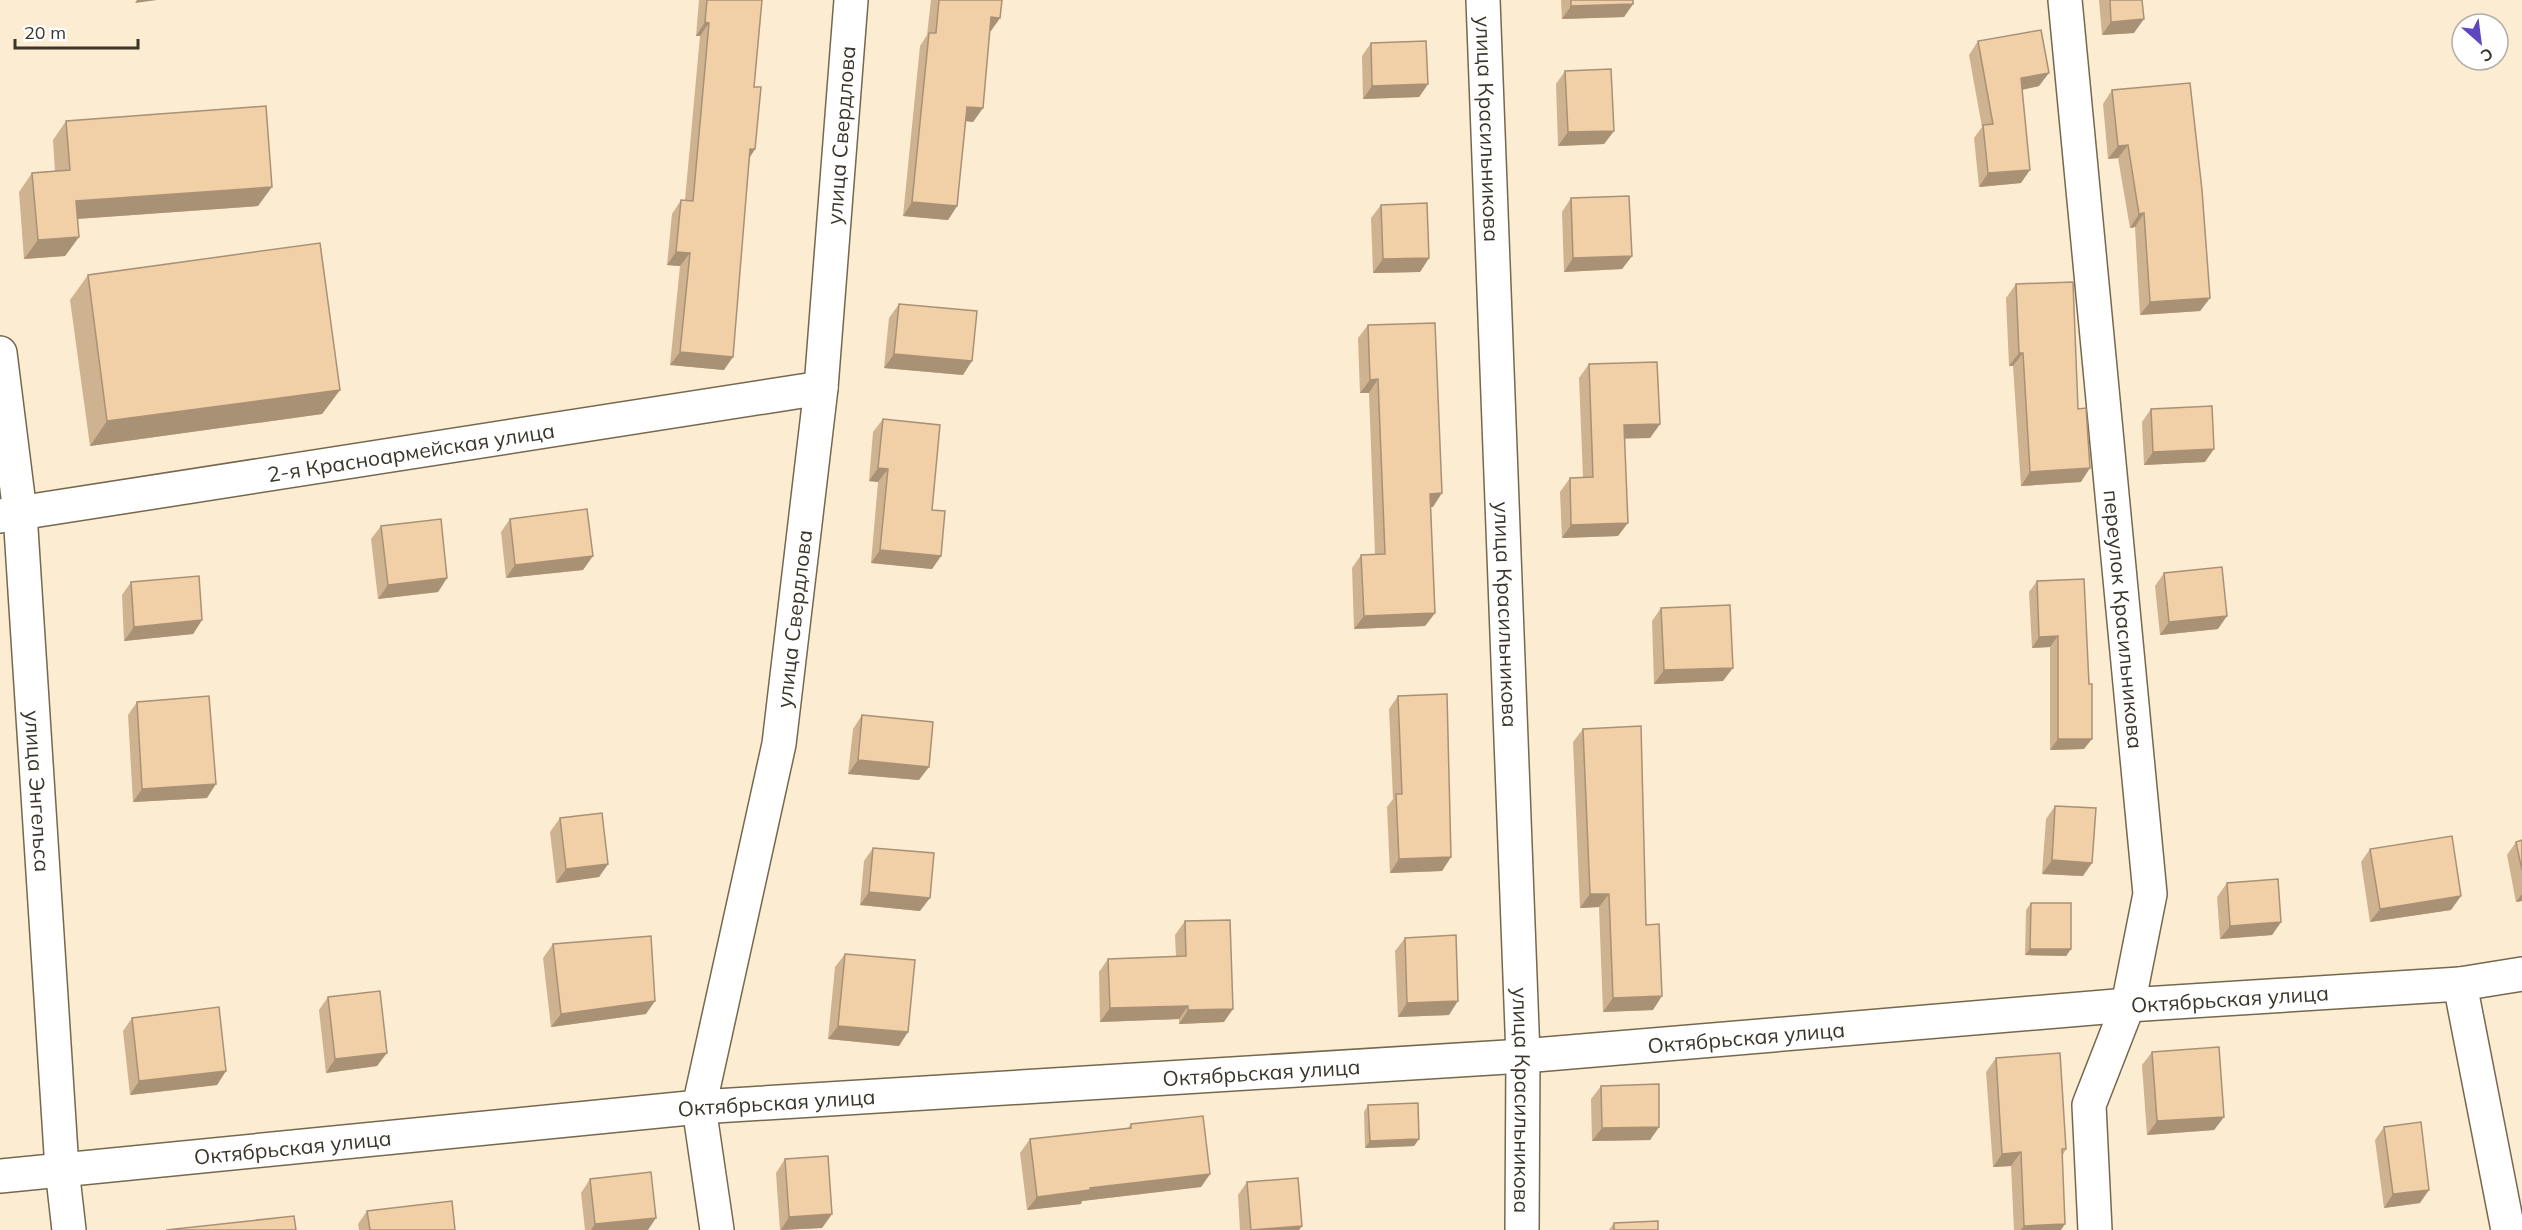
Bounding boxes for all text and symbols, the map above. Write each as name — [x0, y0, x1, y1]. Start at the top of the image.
scale bar — [15, 12, 138, 50]
north arrow — [2450, 12, 2510, 72]
street label: улица Красильникова — [1471, 15, 1505, 242]
text: 20 m — [24, 21, 66, 44]
text: С — [2477, 44, 2497, 67]
street label: улица Свердлова — [821, 45, 860, 226]
street label: 2-я Красноармейская улица — [266, 417, 556, 487]
street label: переулок Красильникова — [2099, 489, 2149, 750]
street label: улица Красильникова — [1489, 501, 1524, 728]
street label: улица Свердлова — [770, 528, 817, 709]
street label: улица Энгельса — [20, 709, 56, 873]
street label: Октябрьская улица — [2130, 979, 2330, 1018]
street label: улица Красильникова — [1507, 987, 1536, 1213]
street label: Октябрьская улица — [1646, 1016, 1846, 1058]
street label: Октябрьская улица — [1162, 1053, 1361, 1091]
street label: Октябрьская улица — [676, 1083, 876, 1122]
street label: Октябрьская улица — [193, 1124, 392, 1170]

